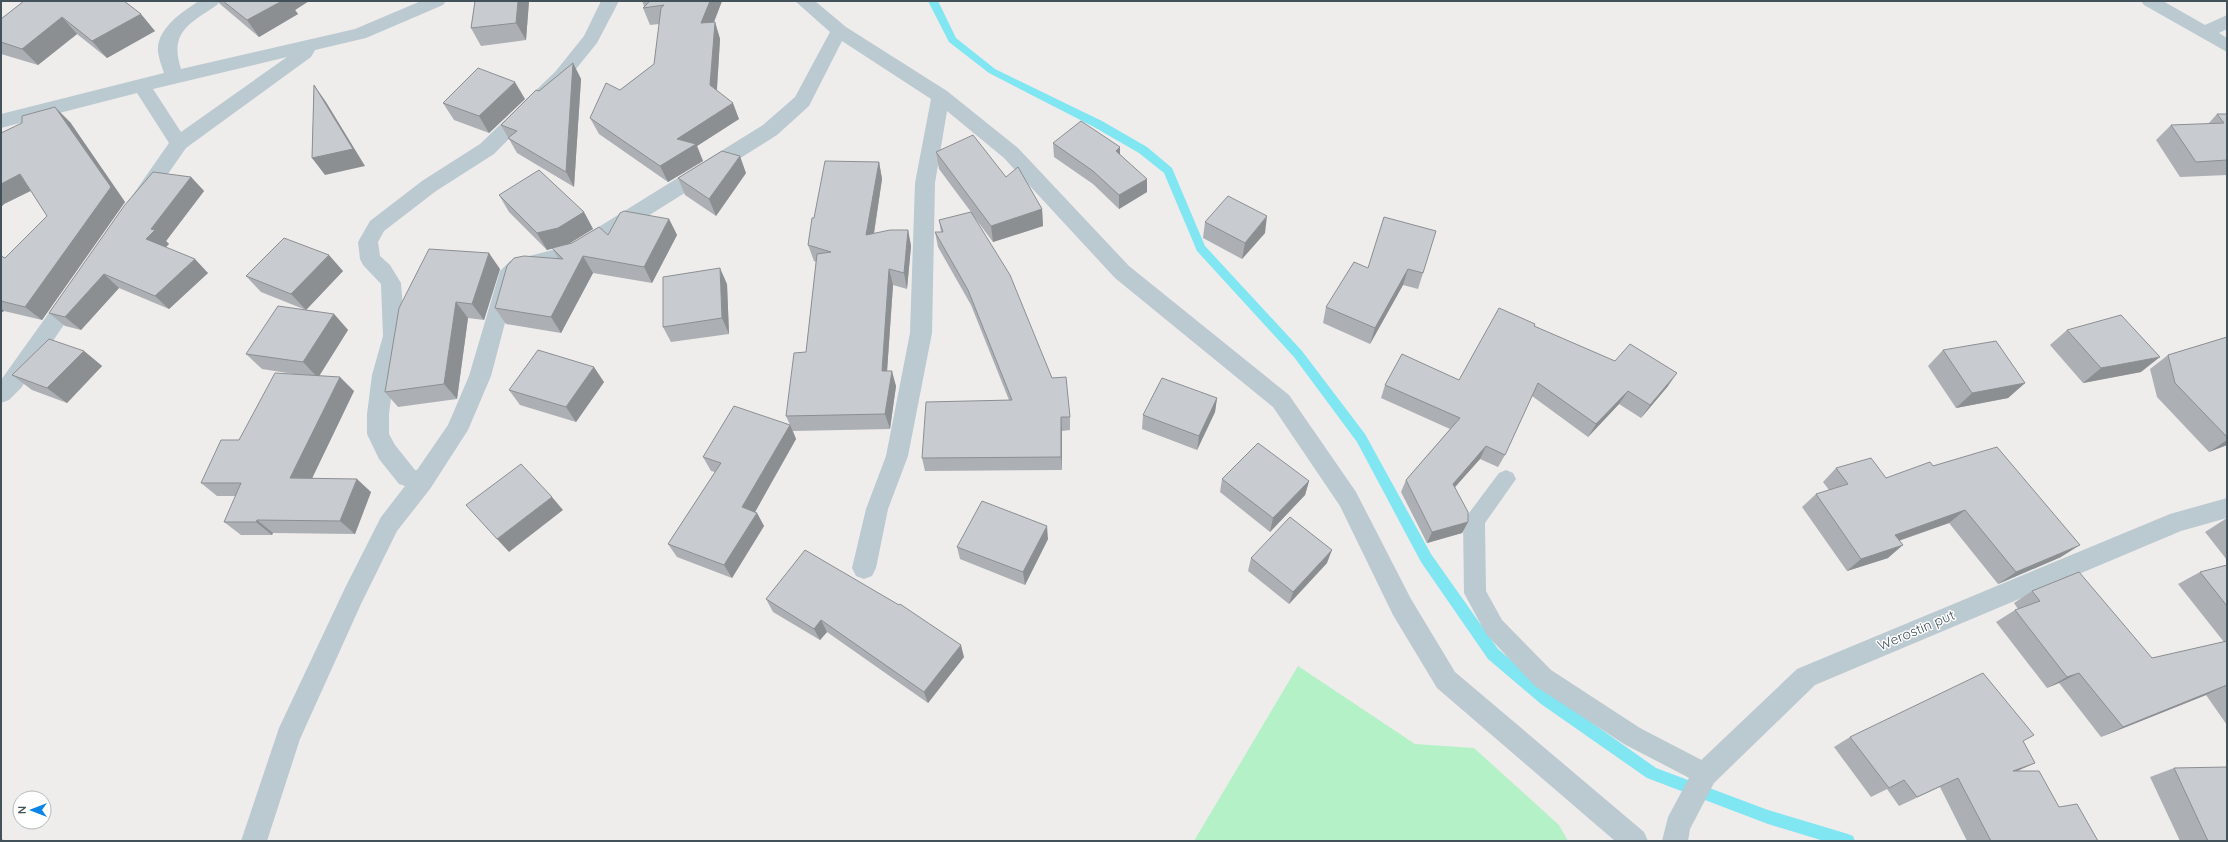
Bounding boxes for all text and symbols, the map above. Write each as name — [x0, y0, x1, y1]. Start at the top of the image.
street label: Werostin put — [1875, 606, 1958, 654]
north arrow — [12, 790, 52, 830]
text: N — [15, 806, 29, 814]

